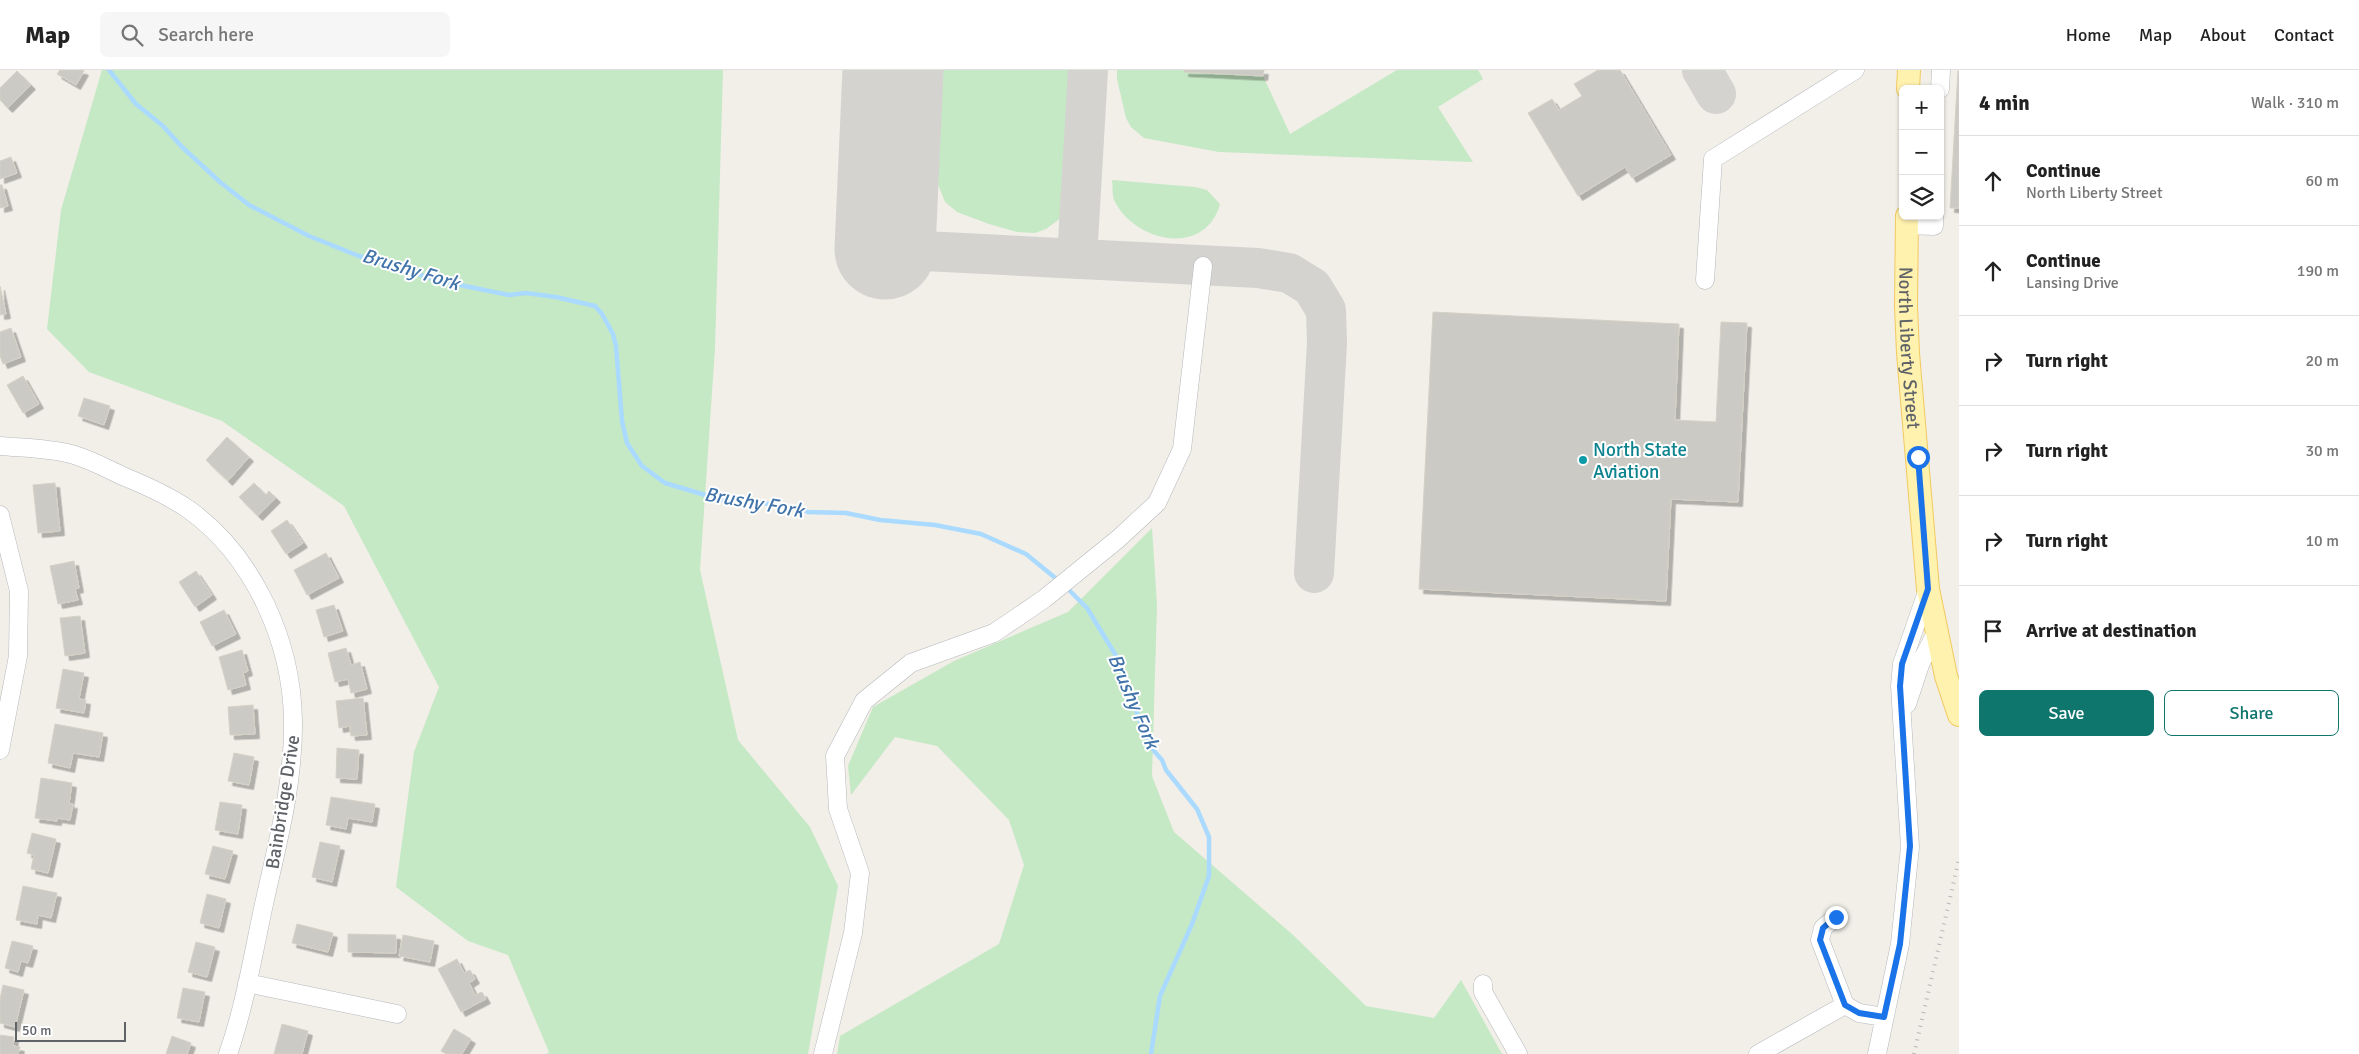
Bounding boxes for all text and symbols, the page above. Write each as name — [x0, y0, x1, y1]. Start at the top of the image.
search box — [100, 12, 450, 57]
text: Map — [25, 20, 70, 50]
icon: search — [118, 21, 146, 49]
text: Search here — [158, 23, 254, 47]
text: Home — [2066, 24, 2111, 46]
text: Map — [2139, 24, 2172, 46]
text: About — [2200, 24, 2246, 46]
text: Contact — [2274, 24, 2334, 46]
map controls — [1899, 85, 1944, 220]
button: + — [1899, 85, 1944, 130]
text: 4 min — [1979, 90, 2030, 116]
text: Walk · 310 m — [2251, 93, 2339, 113]
button: − — [1899, 130, 1944, 175]
text: Continue — [2026, 159, 2101, 183]
icon: ahead — [1979, 167, 2007, 195]
text: 60 m — [2305, 171, 2339, 191]
button: layers — [1899, 175, 1944, 220]
text: North Liberty Street — [2026, 183, 2163, 203]
water label: Brushy Fork — [359, 243, 465, 297]
text: Continue — [2026, 249, 2101, 273]
icon: ahead — [1979, 257, 2007, 285]
text: 190 m — [2297, 261, 2339, 281]
street label: North Liberty Street — [1893, 267, 1925, 430]
text: Lansing Drive — [2026, 273, 2119, 293]
icon: right — [1979, 347, 2007, 375]
text: Turn right — [2026, 349, 2108, 373]
text: 20 m — [2305, 351, 2339, 371]
icon: right — [1979, 437, 2007, 465]
place label: North State Aviation — [1593, 438, 1687, 484]
text: Turn right — [2026, 439, 2108, 463]
text: 30 m — [2305, 441, 2339, 461]
route start — [1907, 446, 1930, 469]
marker: North State Aviation — [1577, 454, 1589, 466]
water label: Brushy Fork — [702, 481, 808, 524]
icon: right — [1979, 527, 2007, 555]
text: Turn right — [2026, 529, 2108, 553]
text: 10 m — [2305, 531, 2339, 551]
icon: arrive — [1979, 617, 2007, 645]
text: Arrive at destination — [2026, 619, 2197, 643]
water label: Brushy Fork — [1102, 650, 1166, 754]
button: Save — [1979, 690, 2154, 736]
button: Share — [2164, 690, 2339, 736]
street label: Bainbridge Drive — [261, 733, 305, 871]
route end — [1825, 906, 1848, 929]
scale bar — [15, 1019, 126, 1042]
text: 50 m — [22, 1022, 51, 1039]

